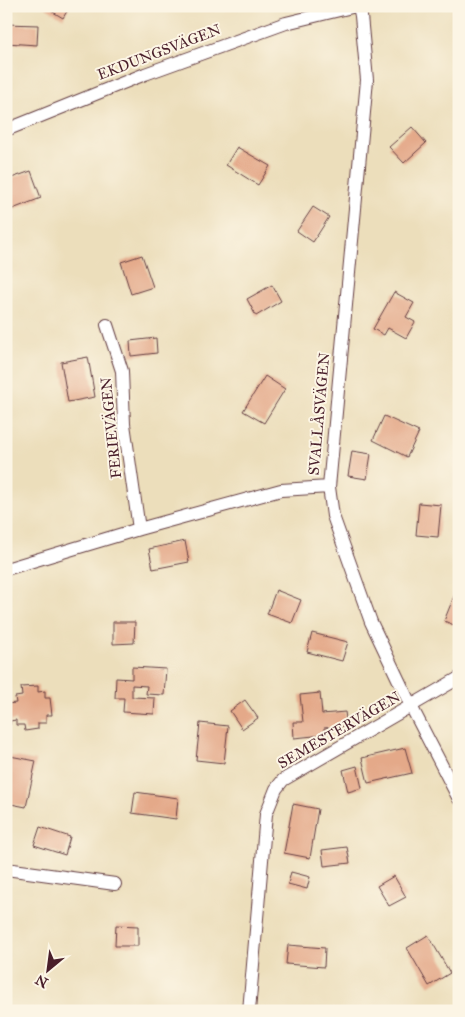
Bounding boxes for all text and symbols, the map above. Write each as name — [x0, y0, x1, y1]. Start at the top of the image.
street label: EKDUNGSVÄGEN — [95, 20, 223, 84]
street label: SVALLÅSVÄGEN — [305, 352, 333, 476]
street label: FERIEVÄGEN — [97, 376, 125, 480]
street label: SEMESTERVÄGEN — [274, 687, 404, 772]
north arrow — [22, 944, 72, 994]
text: N — [33, 971, 51, 991]

